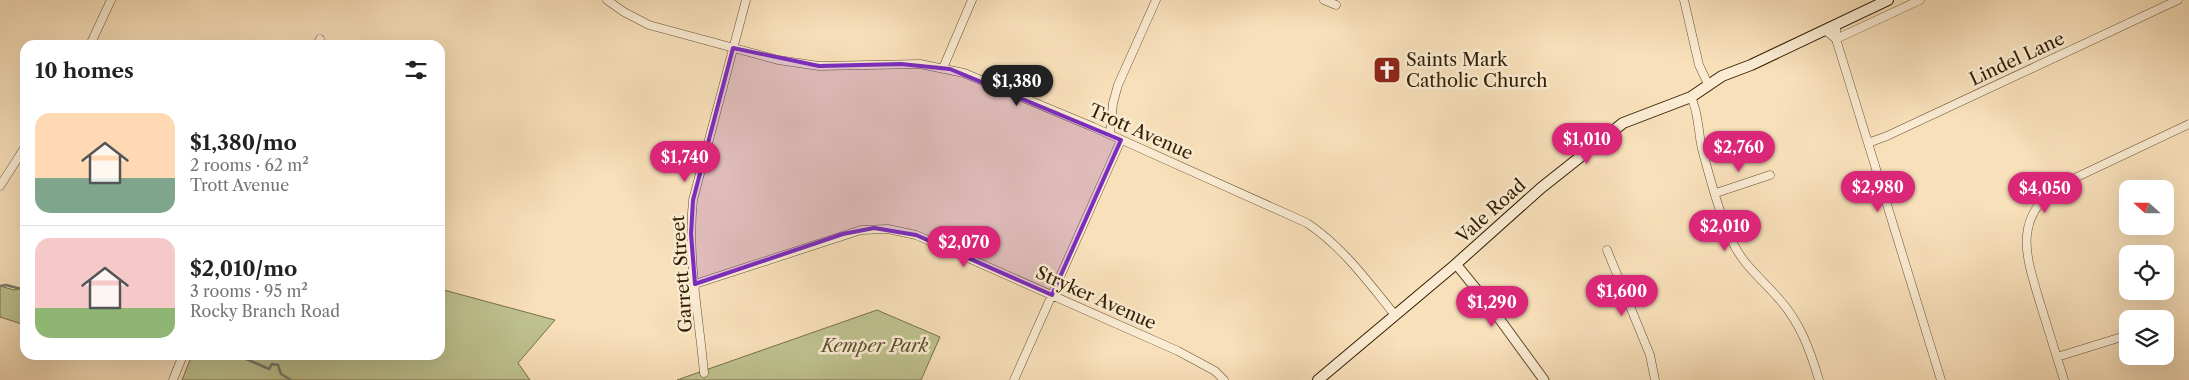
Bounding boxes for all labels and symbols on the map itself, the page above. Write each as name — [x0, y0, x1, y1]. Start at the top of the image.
street label: Lindel Lane — [1966, 27, 2068, 91]
place label: Saints Mark Catholic Church — [1406, 49, 1547, 92]
church icon: Saints Mark Catholic Church — [1372, 55, 1402, 85]
pin: $1,380 — [976, 64, 1058, 107]
street label: Trott Avenue — [1086, 99, 1196, 165]
pin: $1,010 — [1546, 122, 1628, 165]
pin: $2,760 — [1698, 130, 1780, 173]
pin: $1,740 — [644, 140, 726, 183]
pin: $2,980 — [1837, 170, 1919, 213]
pin: $4,050 — [2004, 172, 2086, 214]
street label: Vale Road — [1451, 174, 1530, 248]
north arrow — [2119, 180, 2174, 235]
pin: $2,010 — [1684, 210, 1766, 252]
street label: Garrett Street — [667, 214, 697, 333]
pin: $2,070 — [923, 226, 1005, 268]
street label: Stryker Avenue — [1032, 262, 1160, 334]
pin: $1,600 — [1581, 274, 1663, 317]
pin: $1,290 — [1451, 286, 1533, 328]
park label: Kemper Park — [820, 335, 929, 357]

